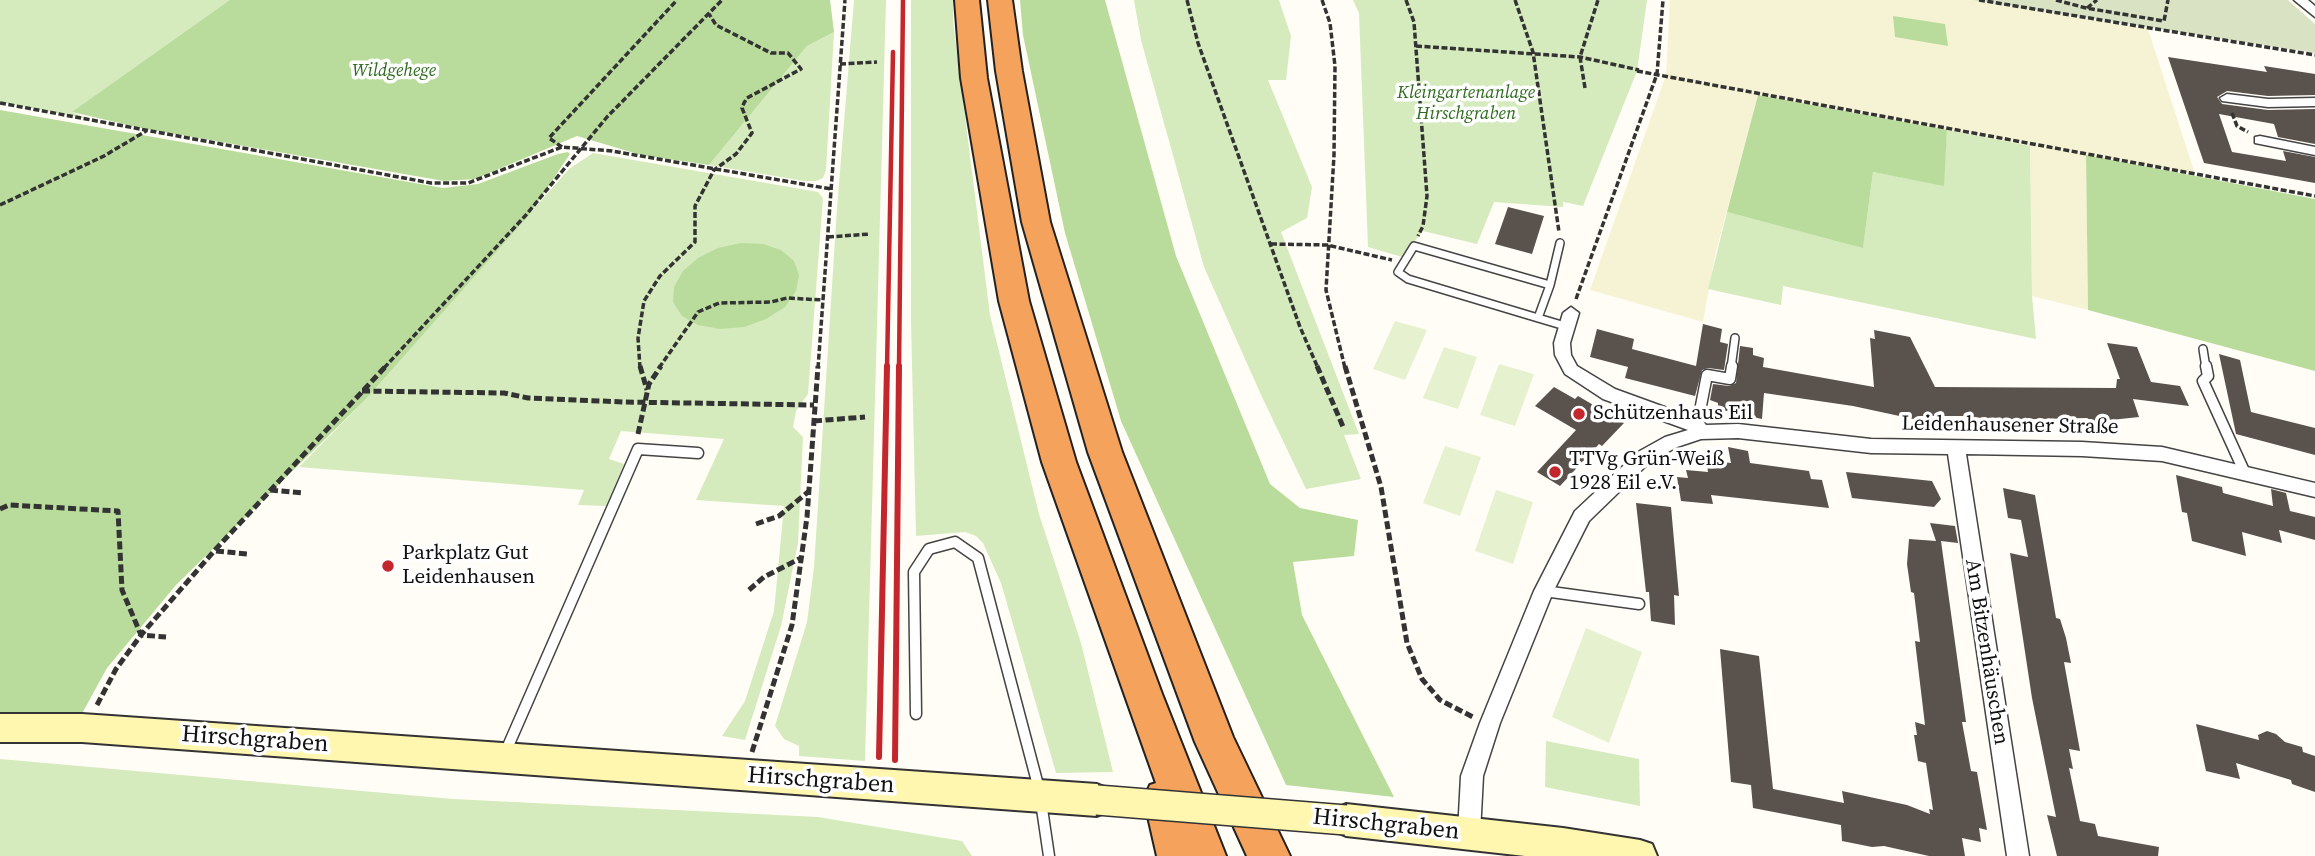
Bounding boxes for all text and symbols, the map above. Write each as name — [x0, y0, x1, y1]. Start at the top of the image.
park label: Wildgehege — [352, 60, 436, 82]
park label: Kleingartenanlage Hirschgraben — [1397, 82, 1535, 124]
place label: Schützenhaus Eil — [1593, 401, 1753, 427]
marker: Schützenhaus Eil — [1571, 406, 1587, 422]
street label: Leidenhausener Straße — [1901, 412, 2119, 440]
place label: TTVg Grün-Weiß 1928 Eil e.V. — [1569, 447, 1724, 497]
marker: TTVg Grün-Weiß 1928 Eil e.V. — [1547, 464, 1563, 480]
place label: Parkplatz Gut Leidenhausen — [402, 541, 535, 591]
street label: Am Bitzenhäuschen — [1959, 557, 2013, 747]
marker: Parkplatz Gut Leidenhausen — [380, 558, 396, 574]
street label: Hirschgraben — [180, 720, 330, 760]
street label: Hirschgraben — [746, 761, 896, 801]
street label: Hirschgraben — [1311, 803, 1461, 847]

